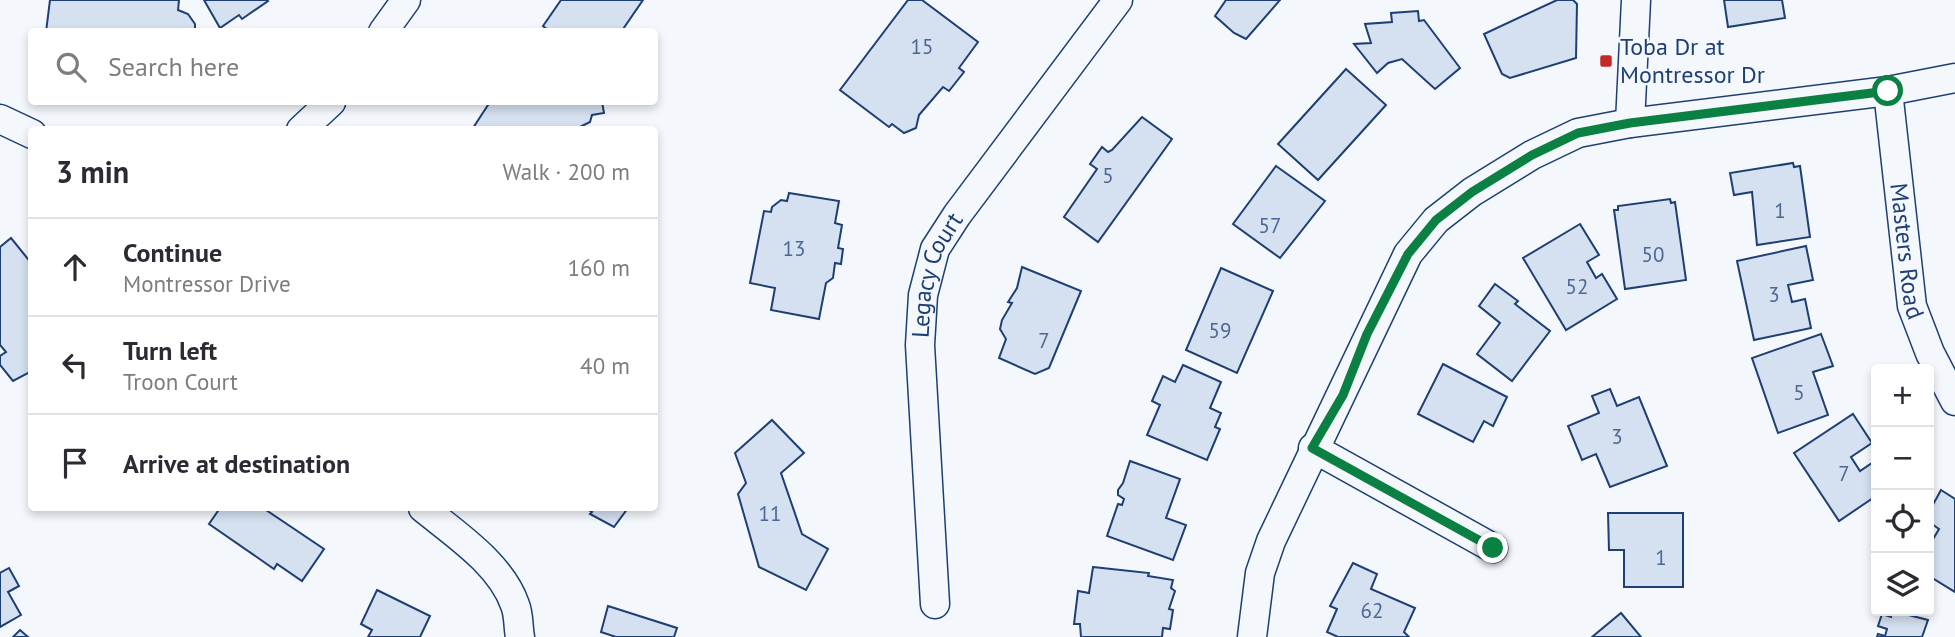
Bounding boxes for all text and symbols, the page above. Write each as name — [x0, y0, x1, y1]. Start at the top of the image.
search box — [28, 28, 658, 105]
place label: Toba Dr at Montressor Dr — [1620, 31, 1765, 90]
house number: 15 — [911, 33, 933, 60]
icon: search — [52, 48, 90, 86]
text: Search here — [108, 50, 239, 83]
marker: Toba Dr at Montressor Dr — [1598, 53, 1614, 69]
route start — [1872, 75, 1903, 106]
text: 3 min — [56, 152, 129, 191]
text: Walk · 200 m — [503, 157, 630, 186]
house number: 5 — [1102, 162, 1114, 189]
street label: Masters Road — [1883, 181, 1932, 323]
house number: 1 — [1774, 197, 1786, 224]
street label: Legacy Court — [904, 206, 969, 339]
house number: 57 — [1259, 212, 1281, 239]
house number: 13 — [783, 235, 805, 262]
text: Continue — [123, 236, 222, 269]
house number: 50 — [1642, 241, 1664, 268]
icon: ahead — [56, 248, 94, 286]
text: 160 m — [568, 253, 630, 282]
text: Montressor Drive — [123, 269, 291, 298]
house number: 52 — [1566, 273, 1588, 300]
house number: 3 — [1768, 281, 1780, 308]
house number: 59 — [1209, 317, 1231, 344]
house number: 7 — [1038, 327, 1050, 354]
text: Turn left — [123, 334, 217, 367]
icon: left — [56, 346, 94, 384]
text: 40 m — [580, 351, 630, 380]
map controls — [1871, 364, 1934, 616]
button: + — [1871, 364, 1934, 427]
text: Troon Court — [123, 367, 238, 396]
house number: 5 — [1793, 379, 1805, 406]
house number: 3 — [1611, 423, 1623, 450]
button: − — [1871, 427, 1934, 490]
icon: arrive — [56, 444, 94, 482]
text: Arrive at destination — [123, 447, 350, 480]
house number: 7 — [1838, 460, 1850, 487]
button: locate — [1871, 490, 1934, 553]
house number: 11 — [759, 500, 781, 527]
route end — [1477, 532, 1508, 563]
house number: 1 — [1655, 544, 1667, 571]
button: layers — [1871, 553, 1934, 616]
house number: 62 — [1361, 597, 1383, 624]

